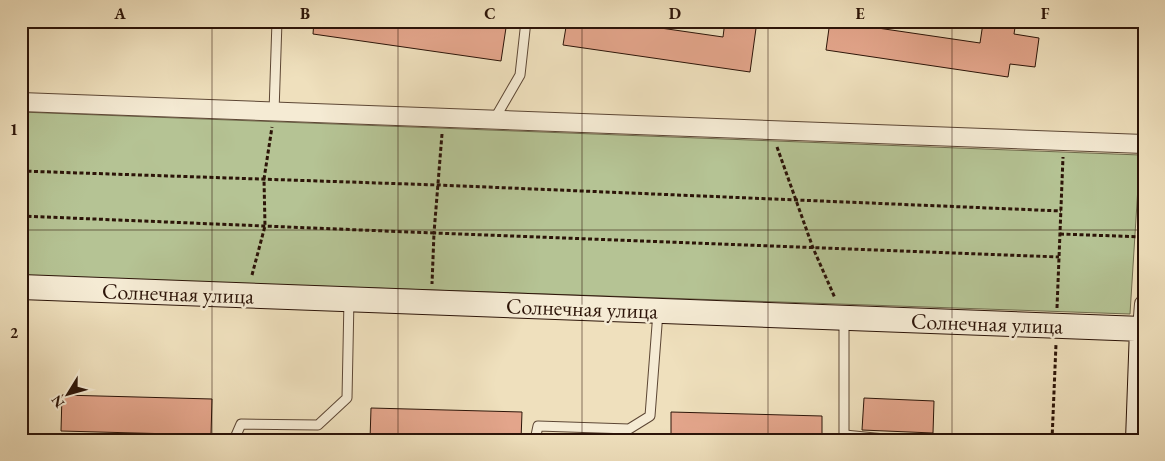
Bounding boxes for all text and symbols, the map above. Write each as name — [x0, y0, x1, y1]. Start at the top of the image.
text: A — [113, 3, 126, 24]
text: B — [300, 3, 310, 24]
text: C — [484, 3, 496, 24]
text: D — [669, 3, 681, 24]
text: E — [855, 3, 865, 24]
text: F — [1041, 3, 1050, 24]
text: 1 — [10, 119, 18, 140]
street label: Солнечная улица — [101, 276, 255, 311]
street label: Солнечная улица — [505, 291, 659, 326]
street label: Солнечная улица — [910, 306, 1064, 341]
text: 2 — [10, 322, 19, 343]
north arrow — [42, 368, 92, 418]
text: N — [47, 391, 68, 412]

